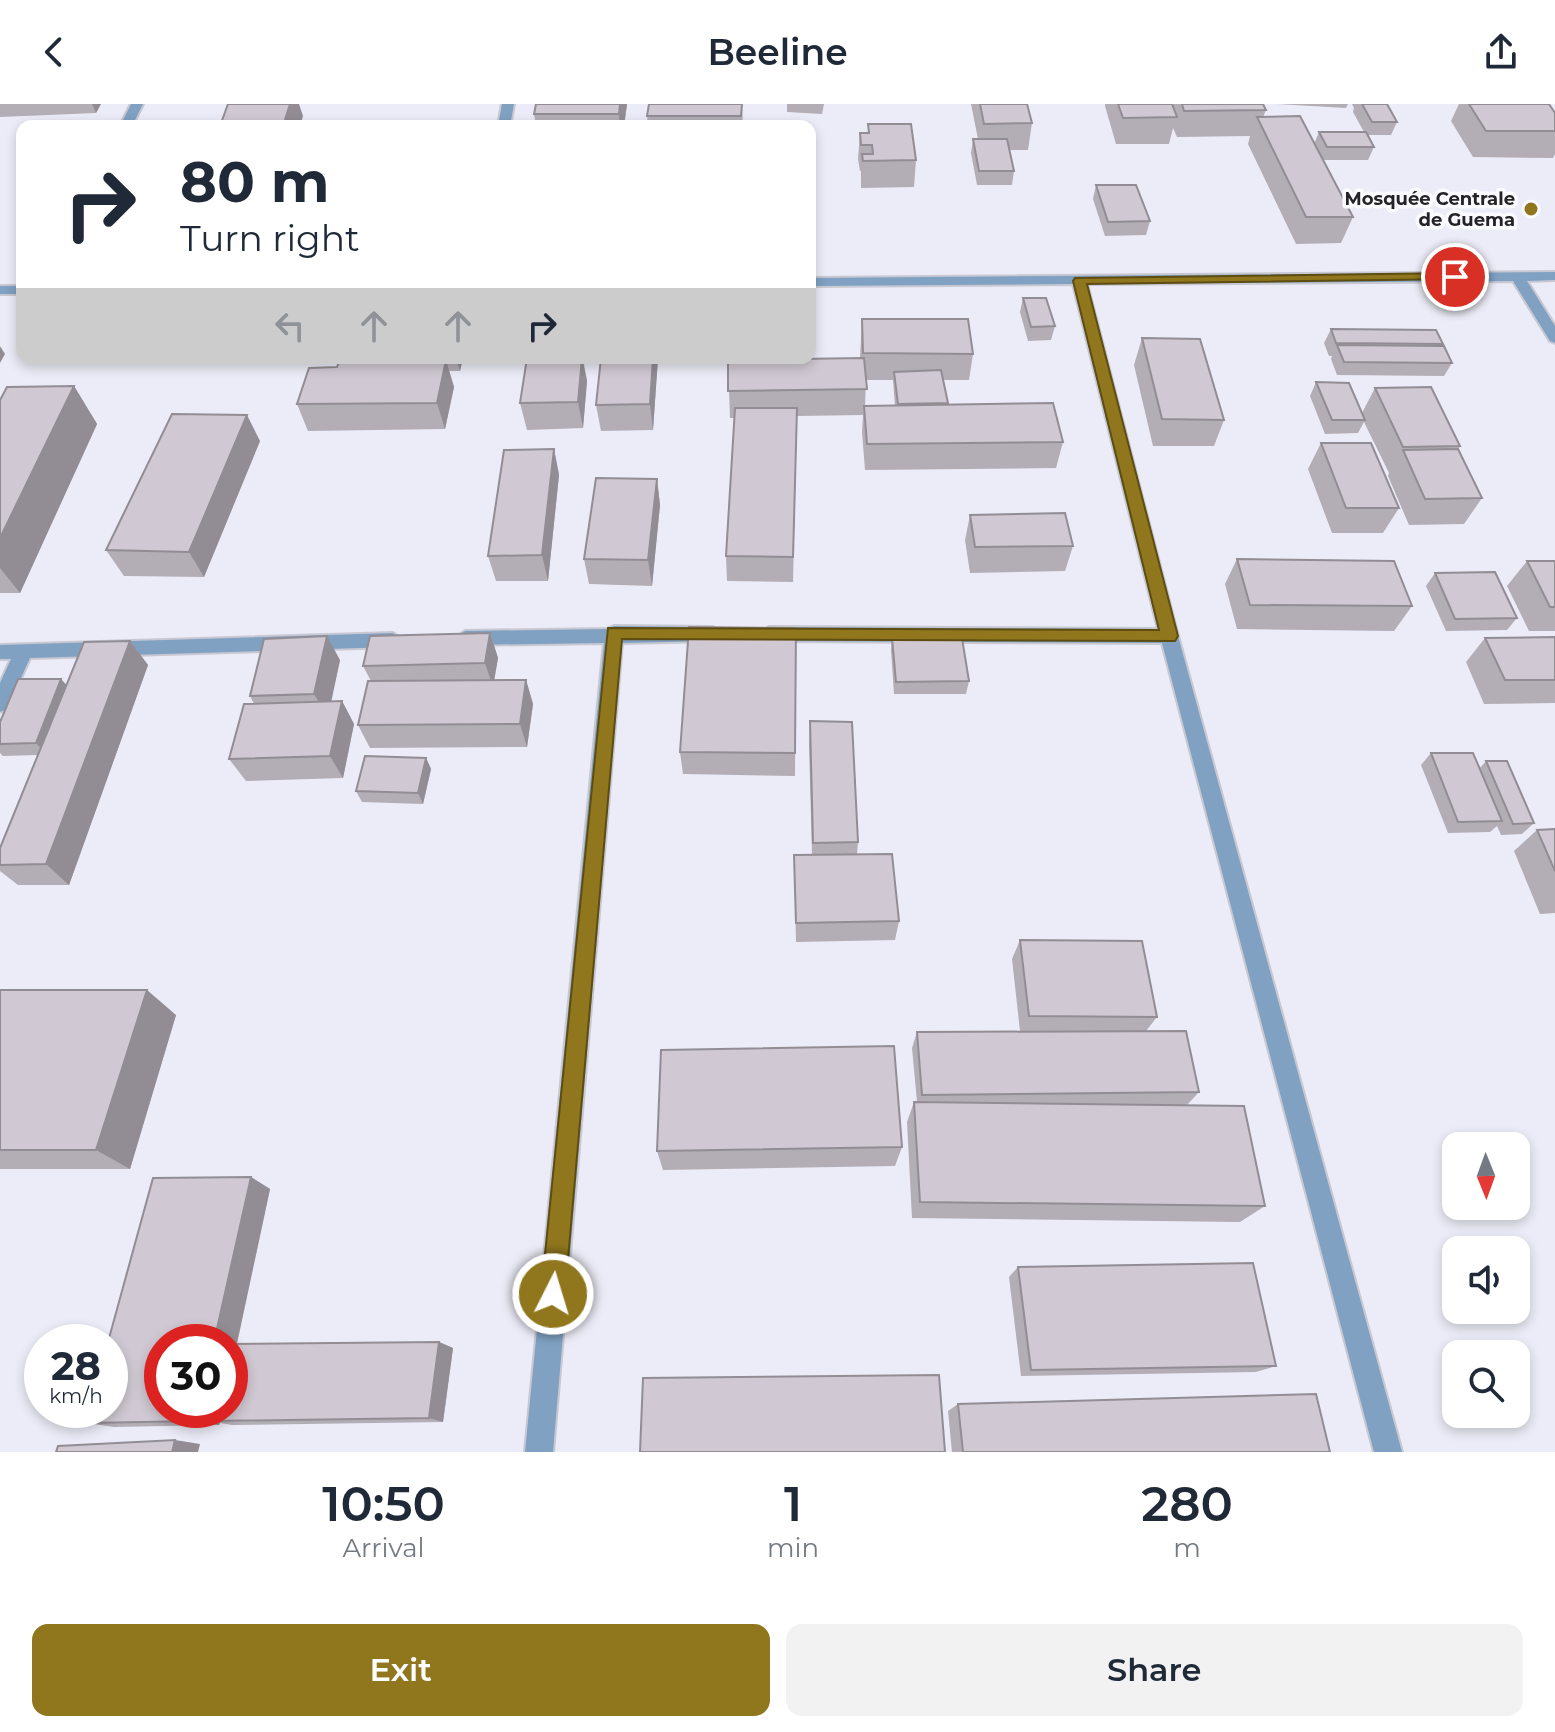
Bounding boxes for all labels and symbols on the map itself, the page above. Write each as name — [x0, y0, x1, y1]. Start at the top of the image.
place label: Mosquée Centrale de Guema — [1345, 188, 1515, 231]
marker: Mosquée Centrale de Guema — [1522, 200, 1540, 218]
pin — [1421, 243, 1489, 311]
north arrow — [1442, 1132, 1530, 1220]
position arrow — [511, 1252, 595, 1336]
speed limit sign: 30 — [144, 1324, 248, 1428]

